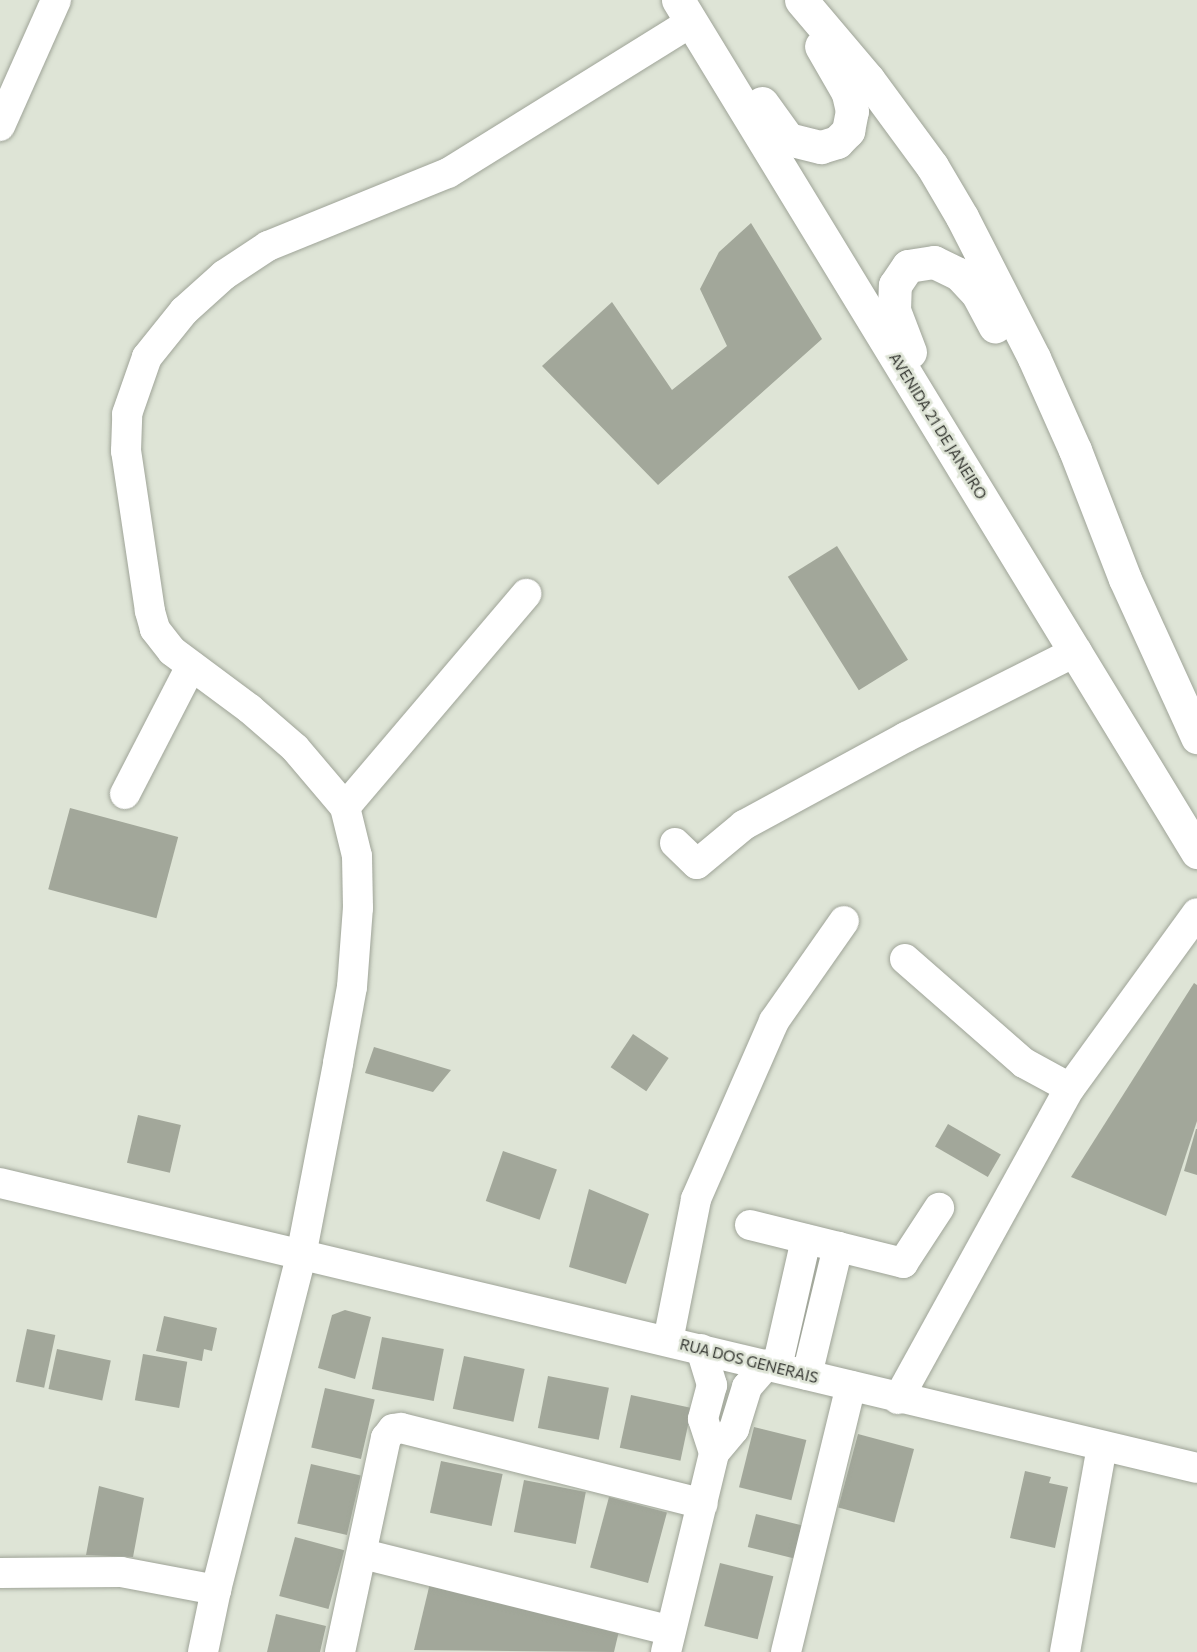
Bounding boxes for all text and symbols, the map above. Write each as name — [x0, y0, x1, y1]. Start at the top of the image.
street label: AVENIDA 21 DE JANEIRO — [885, 349, 991, 503]
street label: RUA DOS GENERAIS — [678, 1335, 820, 1387]

